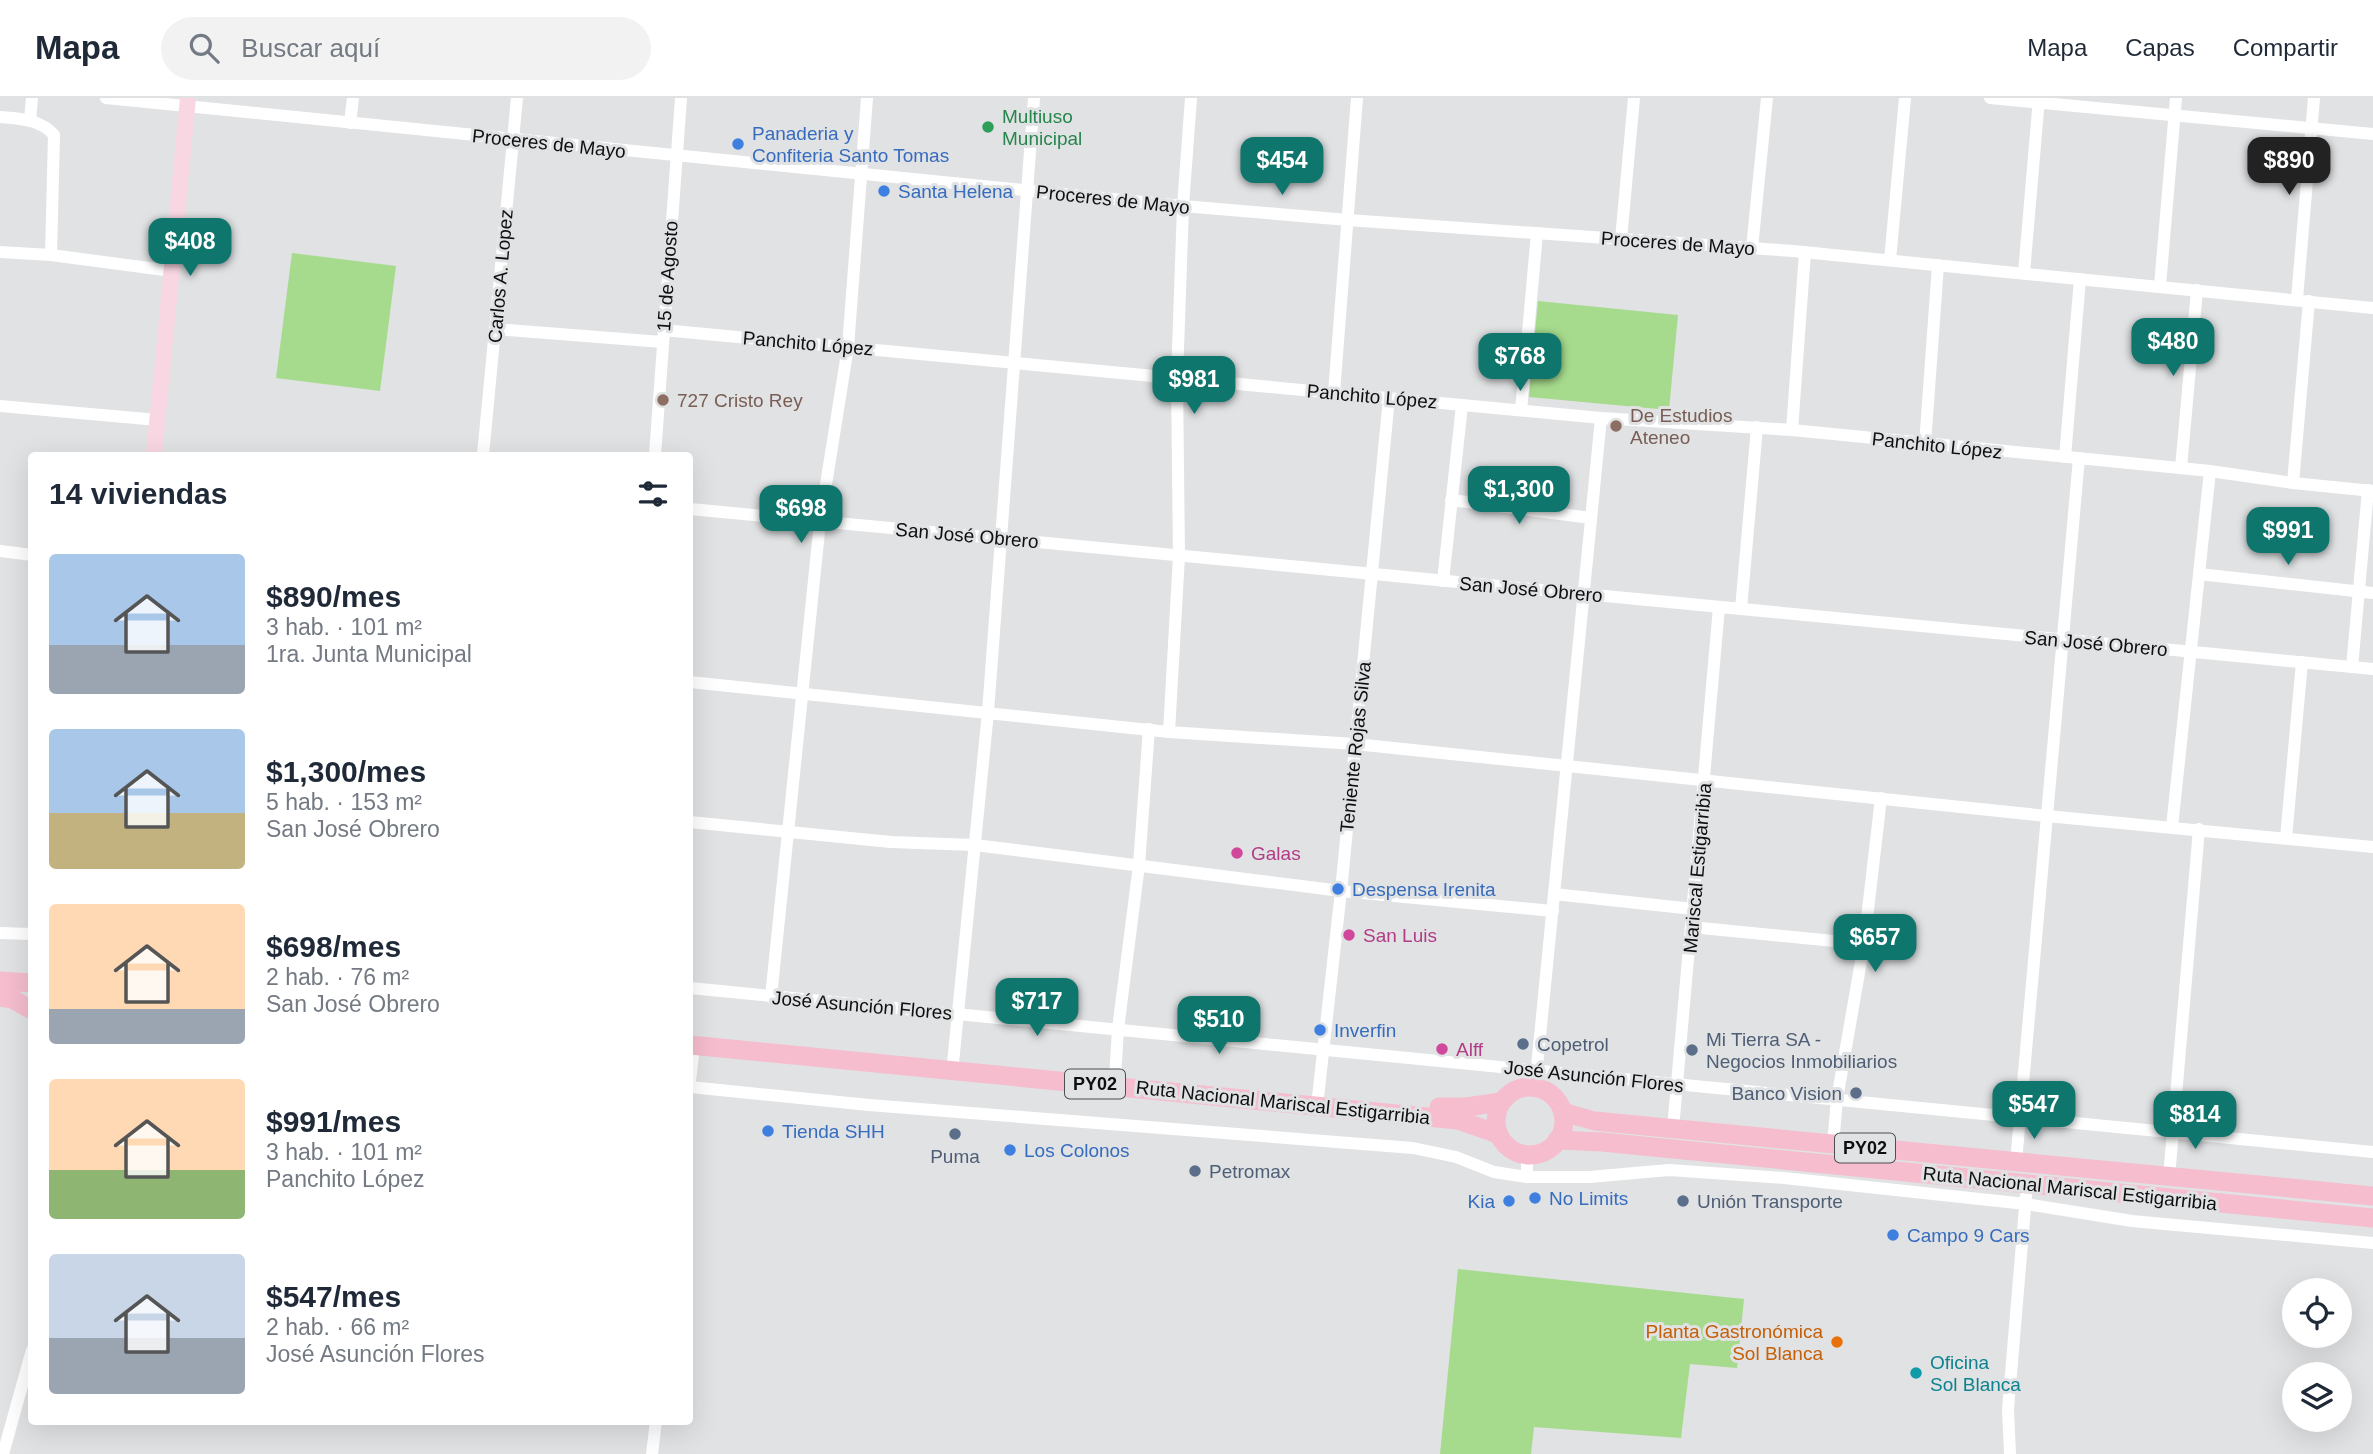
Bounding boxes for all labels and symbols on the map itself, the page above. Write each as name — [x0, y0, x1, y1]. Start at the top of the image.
place label: Multiuso Municipal — [1002, 106, 1082, 149]
marker: Multiuso Municipal — [980, 119, 996, 135]
place label: Panaderia y Confiteria Santo Tomas — [752, 123, 949, 166]
street label: Proceres de Mayo — [471, 125, 627, 162]
marker: Panaderia y Confiteria Santo Tomas — [730, 136, 746, 152]
pin: $454 — [1241, 138, 1323, 197]
pin: $890 — [2248, 138, 2330, 197]
place label: Santa Helena — [898, 181, 1014, 202]
street label: Proceres de Mayo — [1035, 181, 1191, 218]
marker: Santa Helena — [876, 183, 892, 199]
street label: Carlos A. Lopez — [484, 208, 517, 344]
pin: $408 — [149, 218, 231, 278]
street label: 15 de Agosto — [653, 220, 682, 332]
street label: Proceres de Mayo — [1600, 228, 1756, 259]
pin: $480 — [2132, 318, 2214, 378]
street label: Panchito López — [742, 327, 874, 360]
pin: $768 — [1479, 334, 1561, 393]
pin: $981 — [1153, 356, 1235, 416]
street label: Panchito López — [1306, 380, 1438, 413]
place label: 727 Cristo Rey — [677, 390, 803, 411]
marker: 727 Cristo Rey — [655, 392, 671, 408]
place label: De Estudios Ateneo — [1630, 405, 1732, 448]
marker: De Estudios Ateneo — [1608, 418, 1624, 434]
street label: Panchito López — [1871, 428, 2003, 463]
pin: $1,300 — [1462, 466, 1576, 526]
pin: $698 — [760, 486, 842, 545]
pin: $991 — [2247, 508, 2329, 567]
street label: San José Obrero — [894, 519, 1039, 552]
street label: San José Obrero — [1458, 573, 1603, 606]
street label: San José Obrero — [2023, 627, 2168, 660]
street label: Teniente Rojas Silva — [1336, 660, 1375, 834]
street label: Mariscal Estigarribia — [1680, 781, 1715, 954]
place label: Galas — [1251, 843, 1301, 864]
marker: Galas — [1229, 845, 1245, 861]
place label: Despensa Irenita — [1352, 879, 1496, 900]
marker: Despensa Irenita — [1330, 881, 1346, 897]
pin: $657 — [1834, 914, 1916, 974]
place label: San Luis — [1363, 925, 1437, 946]
marker: San Luis — [1341, 927, 1357, 943]
pin: $717 — [996, 978, 1078, 1038]
street label: José Asunción Flores — [771, 987, 953, 1024]
pin: $510 — [1178, 996, 1260, 1056]
place label: Inverfin — [1334, 1020, 1396, 1041]
marker: Inverfin — [1312, 1022, 1328, 1038]
place label: Mi Tierra SA - Negocios Inmobiliarios — [1706, 1029, 1897, 1072]
place label: Copetrol — [1537, 1034, 1609, 1055]
marker: Copetrol — [1515, 1036, 1531, 1052]
place label: Alff — [1456, 1039, 1484, 1060]
marker: Alff — [1434, 1041, 1450, 1057]
marker: Mi Tierra SA - Negocios Inmobiliarios — [1684, 1042, 1700, 1058]
street label: José Asunción Flores — [1503, 1057, 1685, 1096]
road number: PY02 — [1065, 1070, 1125, 1099]
street label: Ruta Nacional Mariscal Estigarribia — [1135, 1077, 1431, 1128]
pin: $547 — [1993, 1082, 2075, 1141]
place label: Banco Vision — [1731, 1083, 1842, 1104]
marker: Banco Vision — [1848, 1085, 1864, 1101]
pin: $814 — [2154, 1091, 2236, 1151]
place label: Tienda SHH — [782, 1121, 885, 1142]
marker: Tienda SHH — [760, 1123, 776, 1139]
marker: Puma — [947, 1126, 963, 1142]
road number: PY02 — [1835, 1134, 1895, 1162]
place label: Los Colonos — [1024, 1140, 1130, 1161]
marker: Los Colonos — [1002, 1142, 1018, 1158]
place label: Puma — [930, 1146, 980, 1167]
place label: Petromax — [1209, 1161, 1291, 1182]
marker: Petromax — [1187, 1163, 1203, 1179]
street label: Ruta Nacional Mariscal Estigarribia — [1922, 1163, 2218, 1214]
place label: No Limits — [1549, 1188, 1628, 1209]
marker: No Limits — [1527, 1190, 1543, 1206]
place label: Kia — [1468, 1191, 1495, 1212]
place label: Unión Transporte — [1697, 1191, 1843, 1212]
marker: Kia — [1501, 1193, 1517, 1209]
marker: Unión Transporte — [1675, 1193, 1691, 1209]
place label: Campo 9 Cars — [1907, 1225, 2030, 1246]
marker: Campo 9 Cars — [1885, 1227, 1901, 1243]
place label: Planta Gastronómica Sol Blanca — [1646, 1321, 1823, 1364]
marker: Planta Gastronómica Sol Blanca — [1829, 1334, 1845, 1350]
place label: Oficina Sol Blanca — [1930, 1352, 2021, 1395]
marker: Oficina Sol Blanca — [1908, 1365, 1924, 1381]

